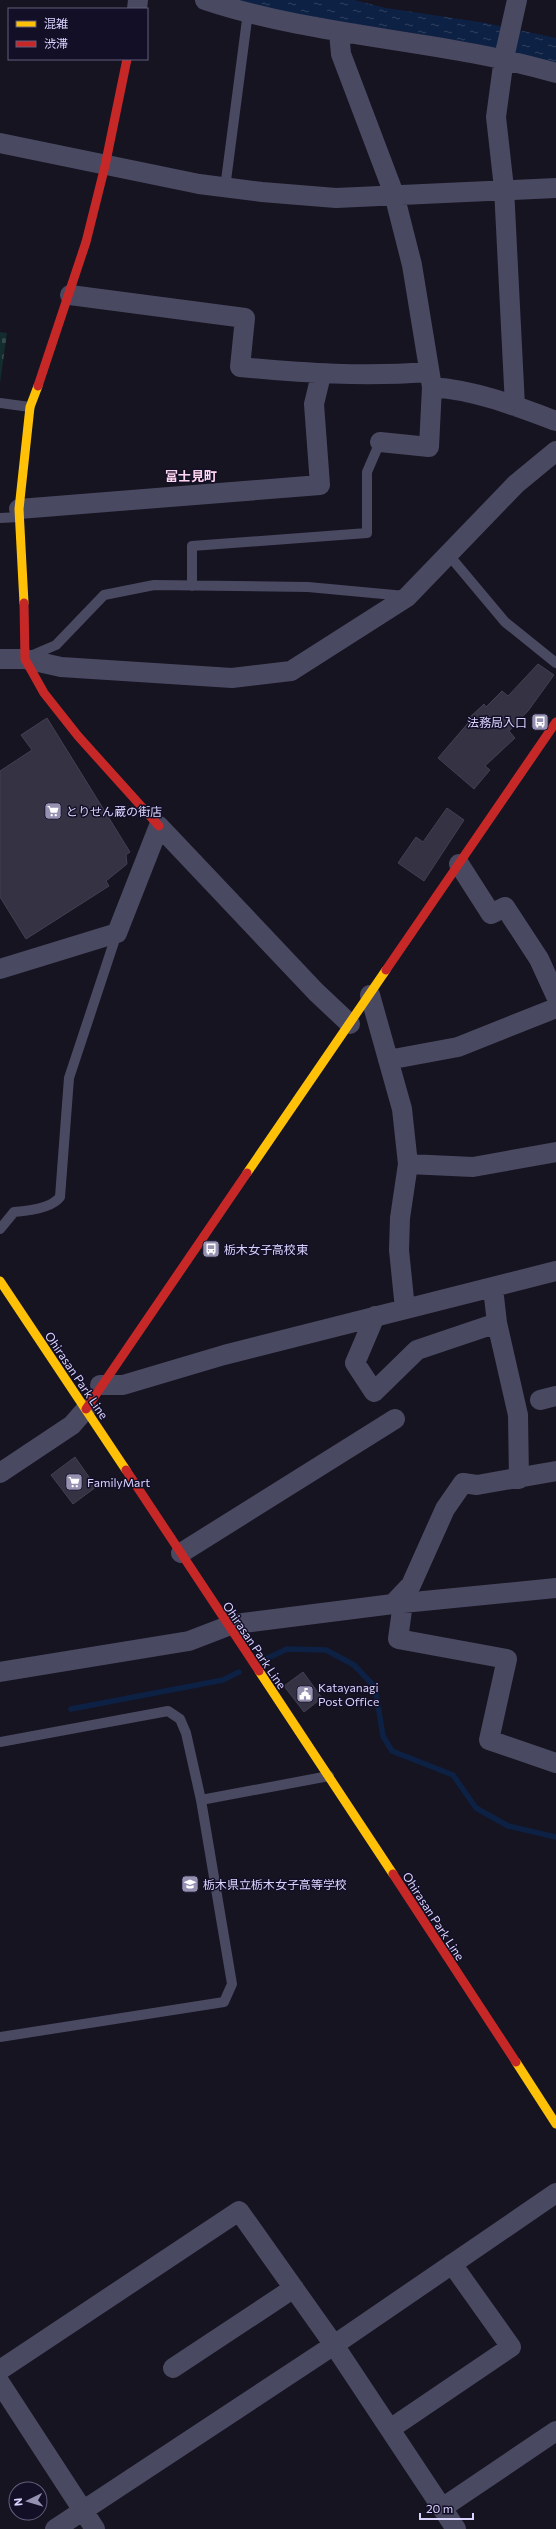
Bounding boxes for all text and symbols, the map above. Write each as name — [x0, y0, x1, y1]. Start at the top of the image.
legend — [8, 8, 148, 60]
text: 混雑 — [44, 16, 68, 30]
text: 渋滞 — [44, 36, 68, 50]
district label: 富士見町 — [165, 468, 217, 484]
bus stop icon: 法務局入口 — [530, 712, 550, 732]
place label: 法務局入口 — [467, 715, 527, 729]
supermarket icon: とりせん蔵の街店 — [43, 801, 63, 821]
place label: とりせん蔵の街店 — [66, 804, 162, 818]
bus stop icon: 栃木女子高校東 — [201, 1239, 221, 1259]
place label: 栃木女子高校東 — [224, 1242, 308, 1256]
street label: Ohirasan Park Line — [43, 1329, 111, 1421]
supermarket icon: FamilyMart — [64, 1472, 84, 1492]
place label: FamilyMart — [87, 1475, 150, 1489]
street label: Ohirasan Park Line — [221, 1599, 289, 1691]
place label: Katayanagi Post Office — [318, 1680, 379, 1708]
public building icon: Katayanagi Post Office — [295, 1684, 315, 1704]
street label: Ohirasan Park Line — [400, 1869, 468, 1963]
school or university icon: 栃木県立栃木女子高等学校 — [180, 1874, 200, 1894]
place label: 栃木県立栃木女子高等学校 — [203, 1877, 347, 1891]
north arrow — [8, 2481, 48, 2521]
scale bar — [420, 2495, 473, 2521]
text: N — [11, 2497, 24, 2507]
text: 20 m — [426, 2501, 453, 2515]

